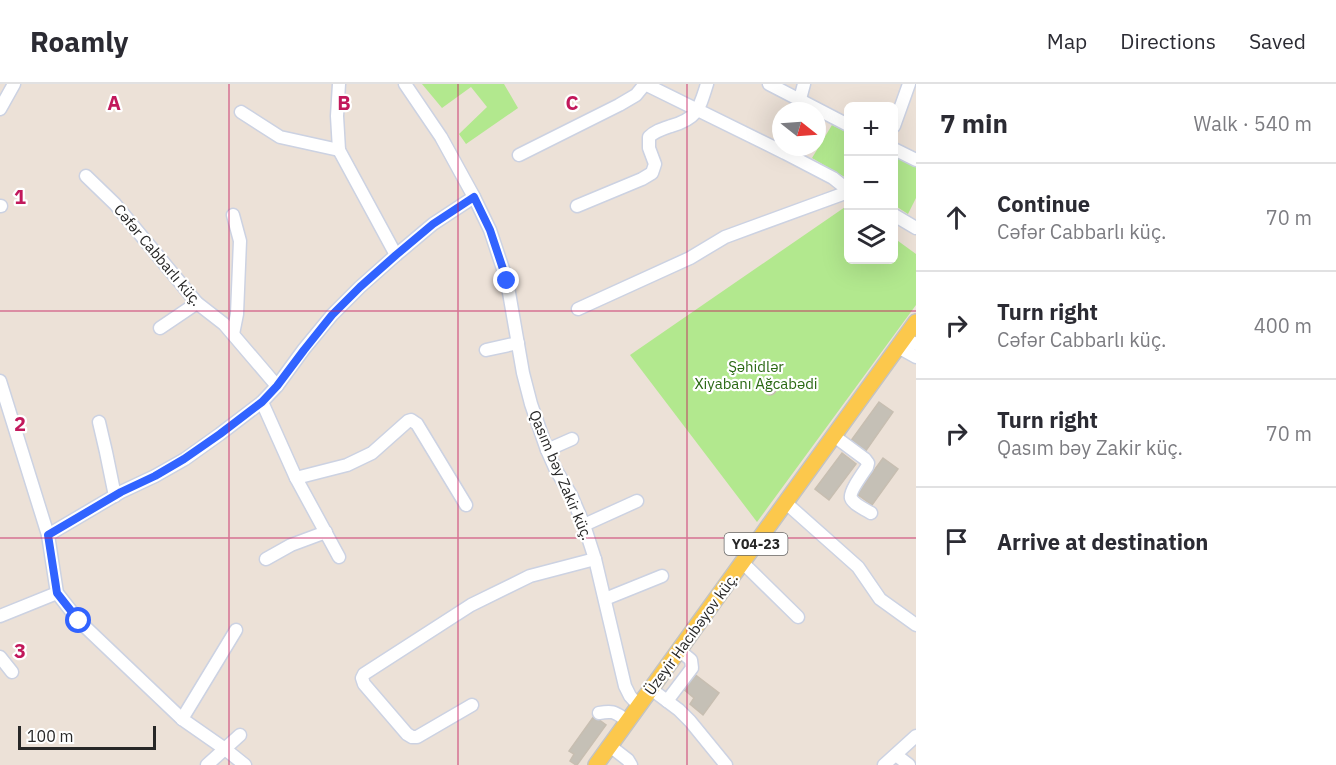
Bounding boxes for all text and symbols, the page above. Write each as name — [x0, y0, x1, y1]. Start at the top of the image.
text: Roamly — [30, 23, 128, 60]
text: Map — [1047, 27, 1087, 55]
text: Directions — [1120, 27, 1216, 55]
text: Saved — [1249, 27, 1306, 55]
text: A — [107, 89, 121, 116]
text: B — [337, 89, 351, 116]
text: C — [565, 89, 579, 116]
north arrow — [772, 102, 826, 156]
map controls — [844, 102, 898, 264]
button: + — [844, 102, 898, 156]
text: 7 min — [940, 106, 1008, 140]
text: Walk · 540 m — [1194, 110, 1312, 137]
button: − — [844, 156, 898, 210]
text: 1 — [14, 183, 26, 210]
text: Continue — [997, 189, 1090, 218]
street label: Cəfər Cabbarlı küç. — [110, 200, 206, 310]
icon: ahead — [940, 201, 973, 234]
text: 70 m — [1266, 204, 1312, 231]
button: layers — [844, 210, 898, 264]
text: Cəfər Cabbarlı küç. — [997, 218, 1166, 245]
route end — [493, 267, 519, 293]
text: Turn right — [997, 297, 1098, 326]
icon: right — [940, 309, 973, 342]
text: 400 m — [1254, 312, 1312, 339]
text: Cəfər Cabbarlı küç. — [997, 326, 1166, 353]
park label: Şəhidlər Xiyabanı Ağcabədi — [694, 357, 818, 393]
text: Turn right — [997, 405, 1098, 434]
street label: Qasım bəy Zakir küç. — [525, 407, 597, 543]
text: 2 — [14, 410, 26, 437]
icon: right — [940, 417, 973, 450]
text: 70 m — [1266, 420, 1312, 447]
text: Qasım bəy Zakir küç. — [997, 434, 1183, 461]
icon: arrive — [940, 525, 973, 558]
text: Arrive at destination — [997, 527, 1208, 556]
road number: Y04-23 — [724, 533, 788, 555]
street label: Üzeyir Hacıbəyov küç. — [640, 569, 742, 699]
route start — [65, 607, 91, 633]
text: 3 — [14, 637, 26, 664]
scale bar — [18, 723, 156, 750]
text: 100 m — [27, 726, 74, 746]

